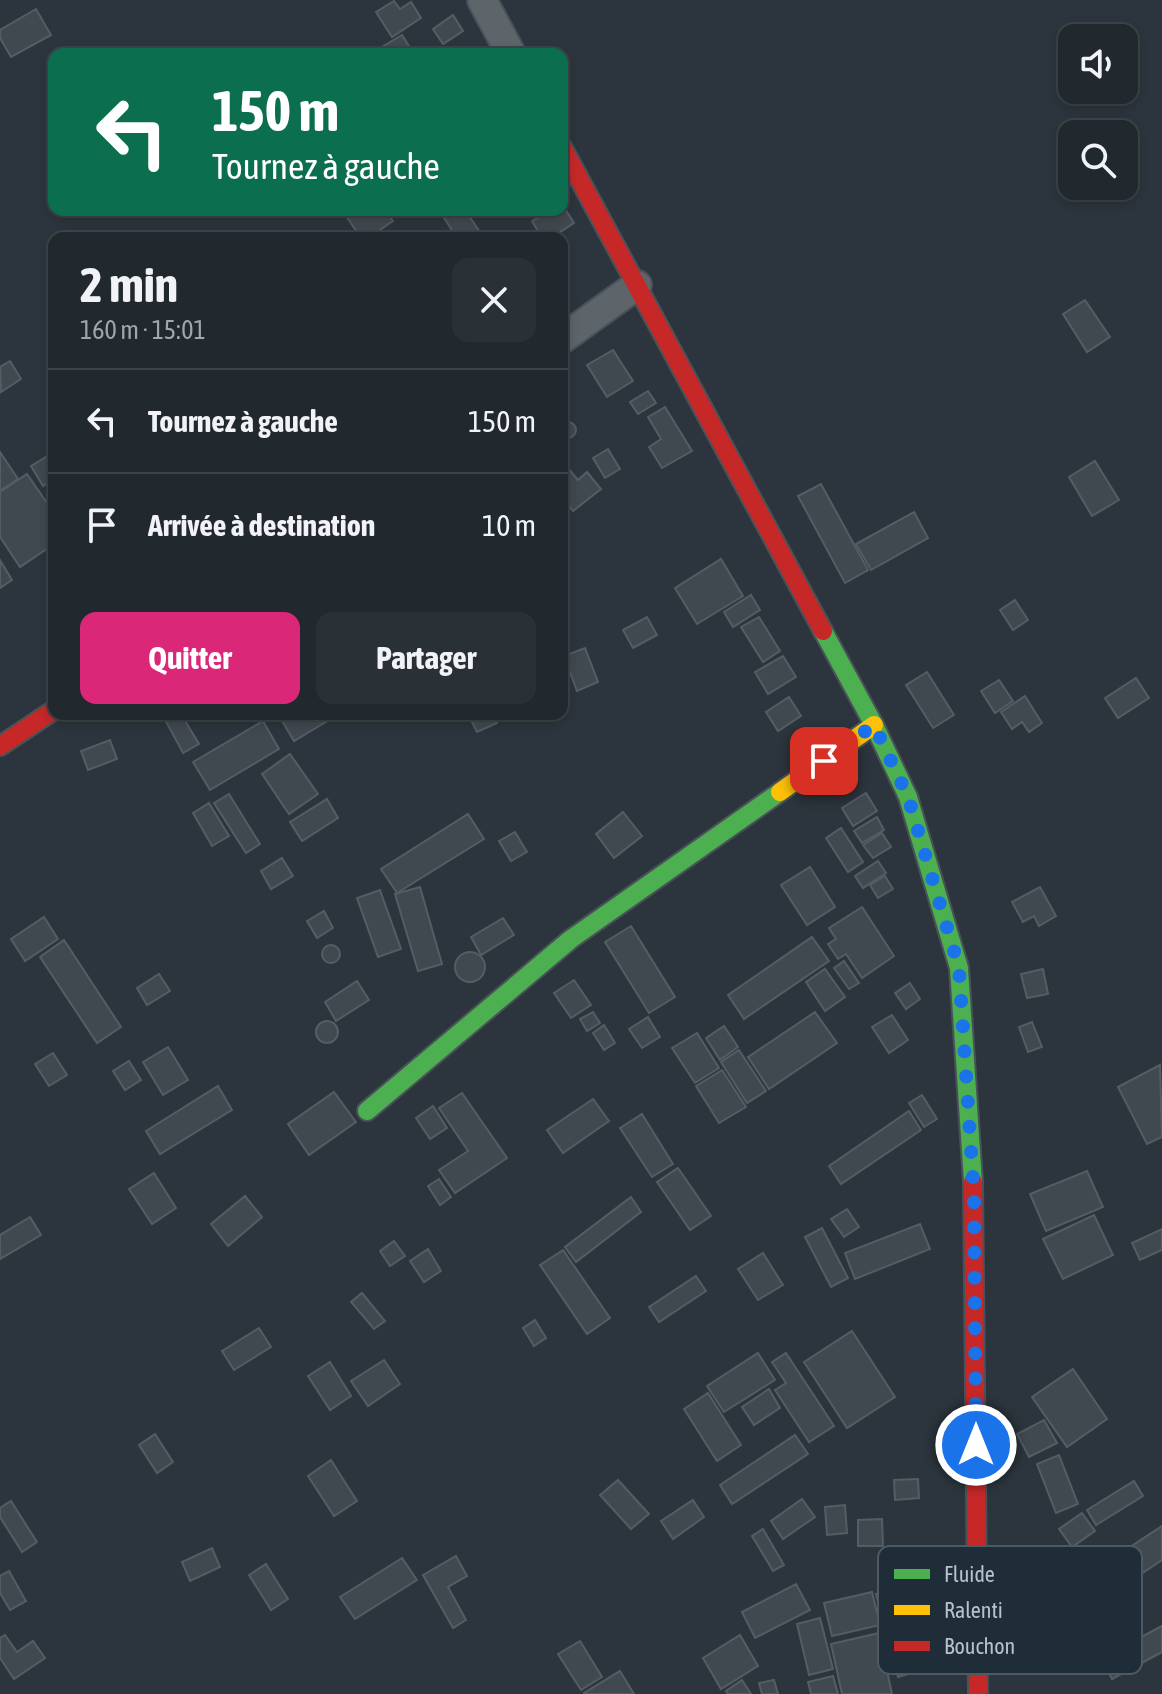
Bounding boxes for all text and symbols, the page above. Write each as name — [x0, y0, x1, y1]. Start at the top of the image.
map controls — [1058, 24, 1138, 200]
button: sound — [1058, 24, 1138, 104]
text: 150 m — [212, 79, 339, 143]
icon: left — [80, 80, 184, 184]
button: search — [1058, 120, 1138, 200]
text: Tournez à gauche — [212, 145, 440, 187]
text: 2 min — [80, 257, 178, 312]
button: close — [452, 258, 536, 342]
text: 160 m · 15:01 — [80, 315, 206, 345]
icon: left — [80, 399, 124, 443]
text: Tournez à gauche — [148, 404, 338, 438]
text: 150 m — [468, 404, 536, 438]
icon: arrive — [80, 503, 124, 547]
text: Arrivée à destination — [148, 508, 375, 542]
text: 10 m — [482, 508, 536, 542]
button: Quitter — [80, 612, 300, 704]
button: Partager — [316, 612, 536, 704]
pin — [790, 727, 858, 795]
icon: arrive — [802, 739, 846, 783]
position arrow — [934, 1403, 1018, 1487]
legend — [878, 1546, 1142, 1674]
text: Fluide — [944, 1561, 995, 1587]
text: Ralenti — [944, 1597, 1003, 1623]
text: Bouchon — [944, 1633, 1015, 1659]

